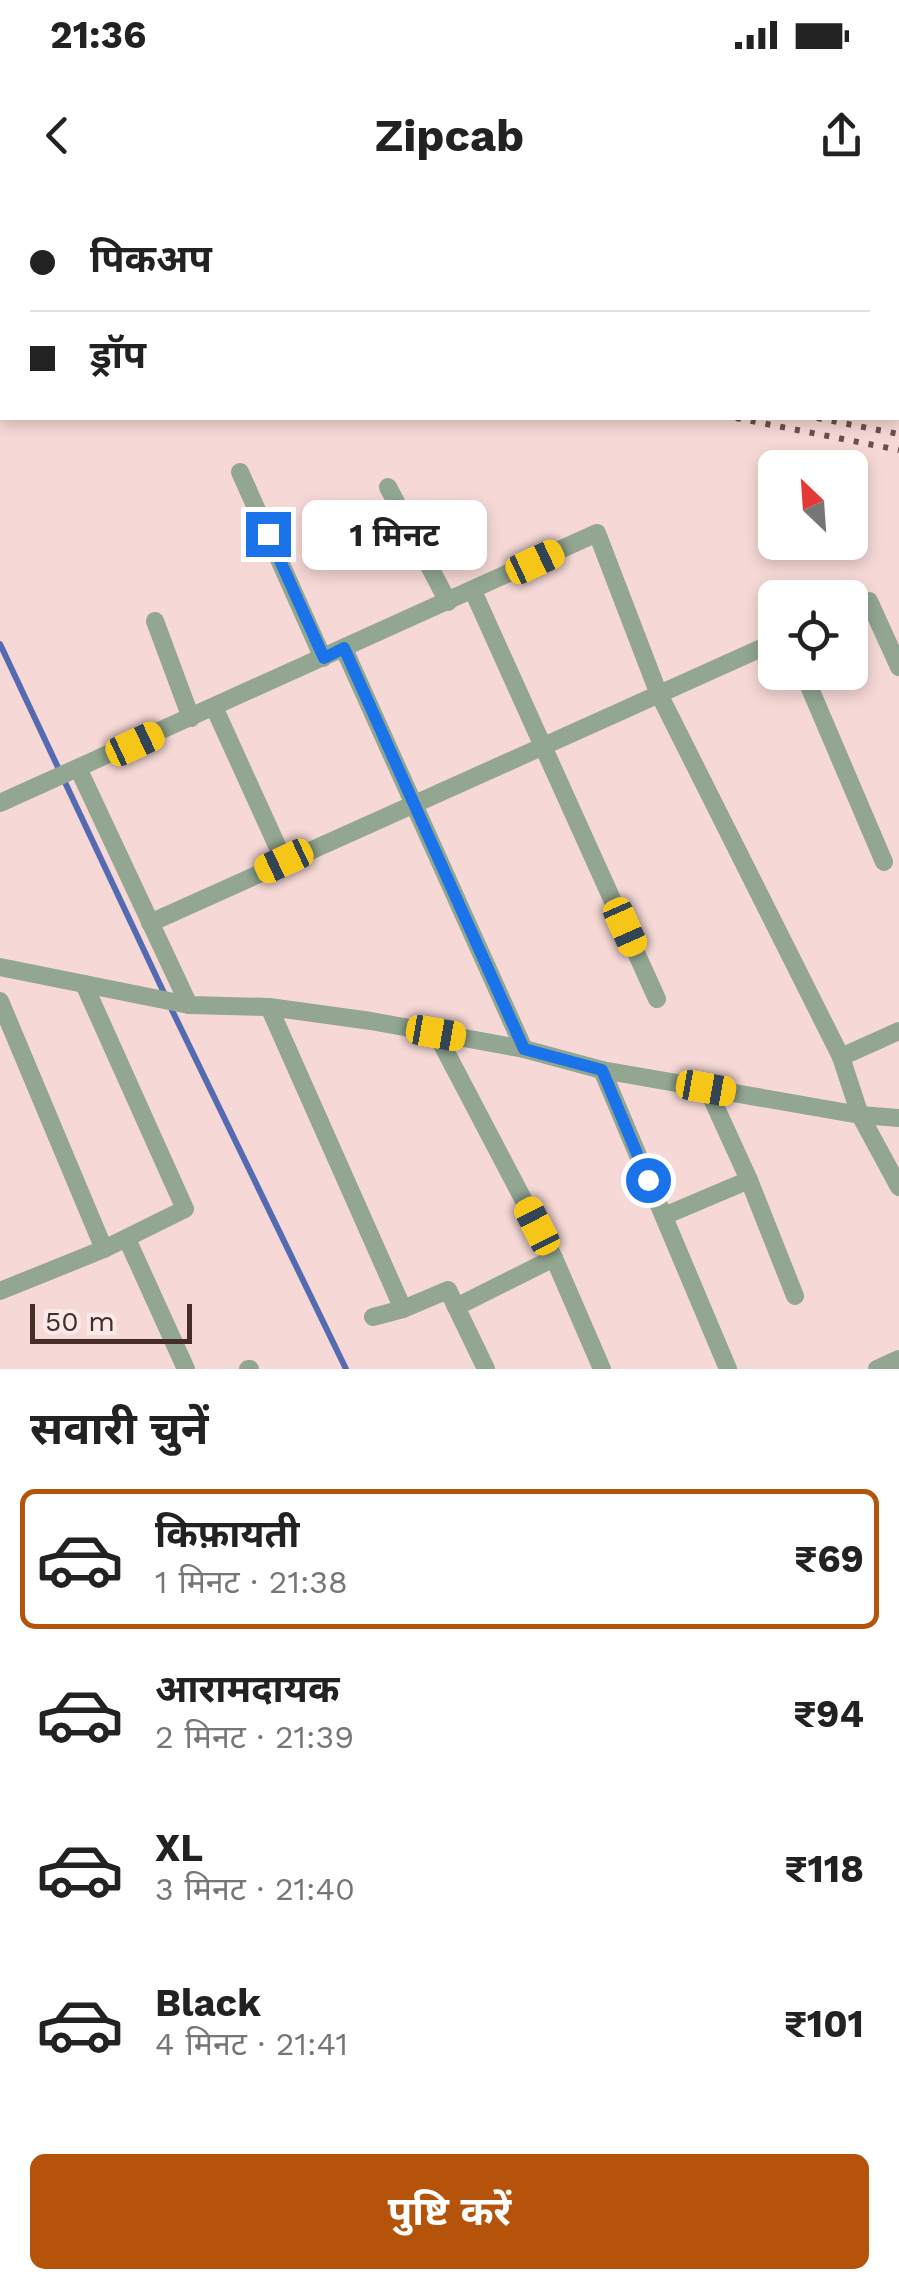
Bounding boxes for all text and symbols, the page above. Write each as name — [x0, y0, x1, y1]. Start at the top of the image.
text: 21:36 — [50, 13, 146, 57]
icon: back — [30, 108, 85, 163]
icon: share — [814, 108, 869, 163]
text: Zipcab — [375, 109, 524, 162]
text: पिकअप — [90, 237, 212, 281]
text: ड्रॉप — [90, 333, 146, 377]
north arrow — [758, 450, 868, 560]
map controls — [758, 450, 868, 690]
callout: 1 मिनट — [303, 499, 488, 569]
route end — [246, 512, 291, 557]
text: 1 मिनट — [349, 516, 440, 554]
car — [501, 536, 569, 588]
button: locate — [758, 580, 868, 690]
car — [101, 718, 169, 770]
car — [250, 835, 318, 887]
car — [599, 893, 651, 961]
car — [404, 1013, 468, 1053]
car — [674, 1068, 738, 1108]
route start — [626, 1158, 671, 1203]
car — [510, 1192, 564, 1260]
scale bar — [30, 1299, 192, 1344]
text: 50 m — [45, 1305, 115, 1338]
text: सवारी चुनें — [30, 1402, 208, 1455]
text: किफ़ायती — [155, 1512, 299, 1556]
icon: car — [35, 1514, 125, 1604]
text: ₹69 — [794, 1537, 864, 1581]
text: 1 मिनट · 21:38 — [155, 1563, 348, 1601]
text: आरामदायक — [155, 1667, 339, 1711]
icon: car — [35, 1669, 125, 1759]
text: ₹94 — [793, 1692, 864, 1736]
text: 2 मिनट · 21:39 — [155, 1718, 354, 1756]
icon: car — [35, 1824, 125, 1914]
text: XL — [155, 1826, 203, 1870]
text: ₹118 — [785, 1847, 864, 1891]
text: 3 मिनट · 21:40 — [155, 1870, 355, 1908]
icon: car — [35, 1979, 125, 2069]
text: Black — [155, 1981, 261, 2025]
text: ₹101 — [784, 2002, 864, 2046]
text: 4 मिनट · 21:41 — [155, 2025, 348, 2063]
button: पुष्टि करें — [30, 2154, 869, 2269]

